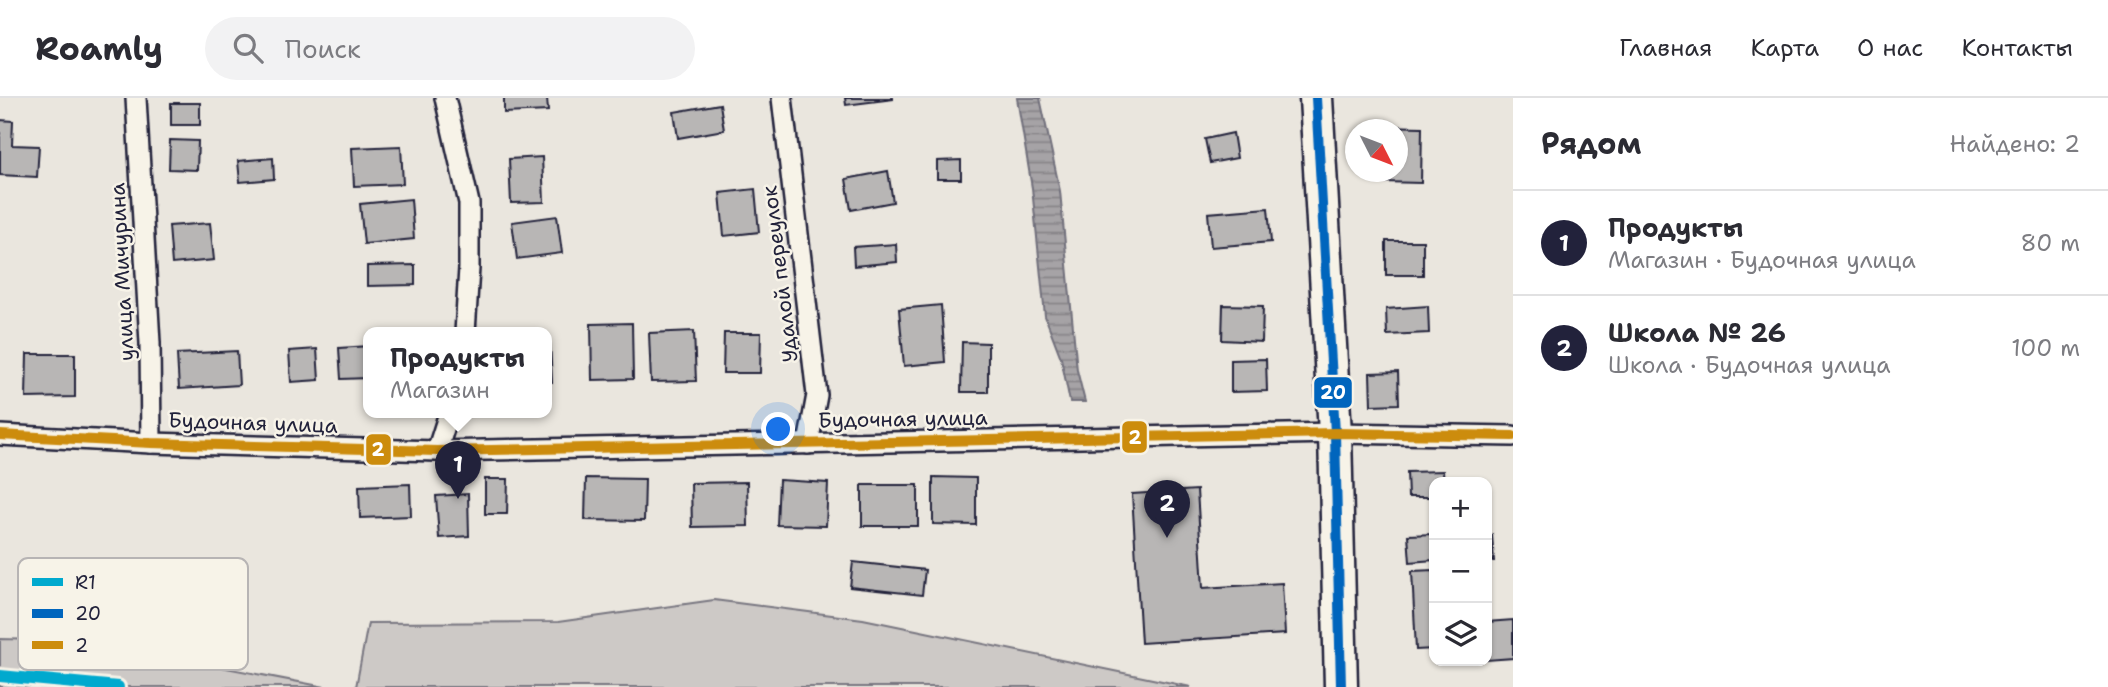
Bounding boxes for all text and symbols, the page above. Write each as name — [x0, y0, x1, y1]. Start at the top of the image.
search box — [205, 17, 695, 80]
text: Roamly — [35, 26, 163, 71]
icon: search — [229, 29, 267, 67]
text: Поиск — [285, 31, 361, 66]
text: Главная — [1619, 32, 1712, 64]
text: Карта — [1750, 32, 1819, 64]
text: О нас — [1857, 32, 1923, 64]
text: Контакты — [1961, 32, 2073, 64]
north arrow — [1345, 119, 1408, 182]
text: Рядом — [1541, 123, 1641, 164]
text: Найдено: 2 — [1950, 129, 2080, 159]
street label: улица Мичурина — [103, 182, 141, 362]
street label: Удалой переулок — [755, 184, 805, 364]
text: Продукты — [1608, 210, 1743, 245]
text: 1 — [1559, 228, 1569, 258]
text: 80 m — [2021, 228, 2080, 258]
text: Магазин · Будочная улица — [1608, 245, 1916, 275]
text: Школа № 26 — [1608, 315, 1786, 350]
popup — [363, 327, 552, 418]
text: 2 — [1556, 333, 1572, 363]
text: 100 m — [2011, 333, 2080, 363]
text: Продукты — [390, 340, 525, 375]
text: Школа · Будочная улица — [1608, 350, 1890, 380]
text: Магазин — [390, 375, 490, 405]
line badge: 20 — [1313, 376, 1353, 409]
text: 20 — [1320, 380, 1346, 405]
street label: Будочная улица — [818, 404, 988, 434]
street label: Будочная улица — [168, 406, 338, 440]
your location — [761, 412, 795, 446]
line badge: 2 — [1121, 420, 1148, 454]
text: 2 — [1128, 425, 1142, 450]
line badge: 2 — [365, 433, 392, 466]
text: 2 — [371, 437, 385, 462]
pin: 1 — [435, 441, 481, 499]
map controls — [1429, 477, 1492, 666]
button: + — [1429, 477, 1492, 540]
pin: 2 — [1144, 480, 1190, 538]
button: − — [1429, 540, 1492, 603]
legend — [18, 558, 248, 670]
text: R1 — [75, 570, 96, 595]
text: 20 — [75, 601, 101, 626]
button: layers — [1429, 603, 1492, 666]
text: 2 — [75, 633, 88, 658]

